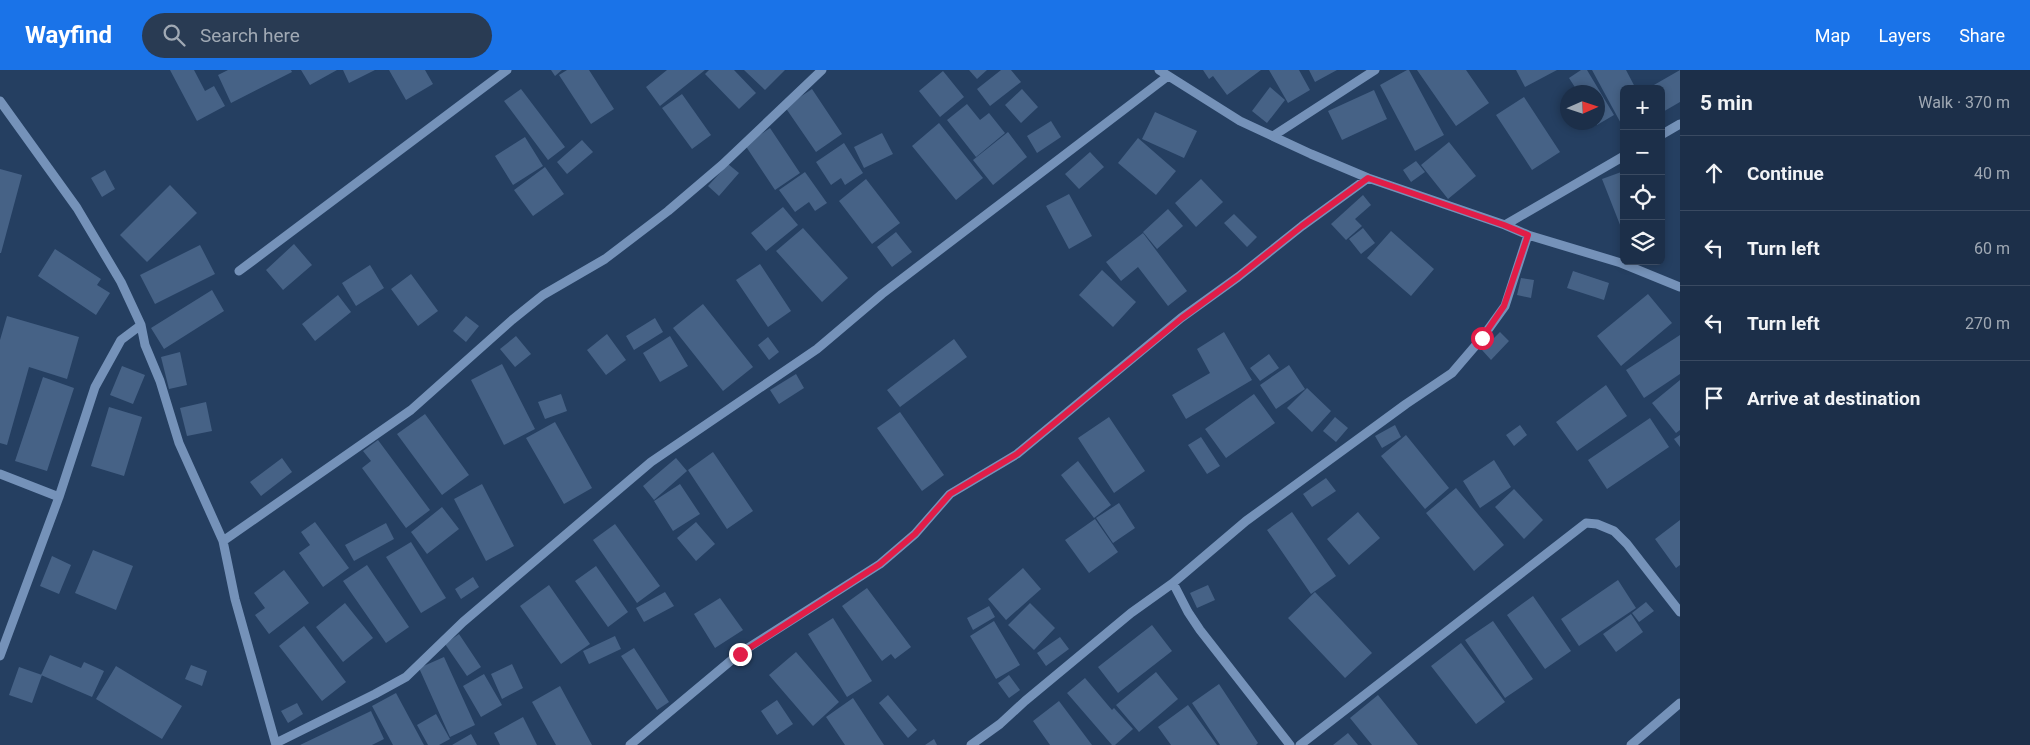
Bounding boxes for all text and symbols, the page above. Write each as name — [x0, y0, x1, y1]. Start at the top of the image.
search box — [142, 13, 492, 58]
text: Wayfind — [25, 21, 112, 49]
icon: search — [160, 21, 188, 49]
text: Search here — [200, 24, 300, 47]
text: Map — [1815, 25, 1850, 46]
text: Layers — [1878, 25, 1931, 46]
text: Share — [1959, 25, 2005, 46]
north arrow — [1560, 85, 1605, 130]
map controls — [1620, 85, 1665, 265]
button: + — [1620, 85, 1665, 130]
text: 5 min — [1700, 91, 1753, 115]
text: Walk · 370 m — [1918, 93, 2010, 112]
button: − — [1620, 130, 1665, 175]
icon: ahead — [1700, 159, 1728, 187]
text: Continue — [1747, 162, 1824, 185]
text: 40 m — [1974, 164, 2010, 183]
button: locate — [1620, 175, 1665, 220]
button: layers — [1620, 220, 1665, 265]
icon: left — [1700, 234, 1728, 262]
text: Turn left — [1747, 237, 1820, 260]
text: 60 m — [1974, 239, 2010, 258]
icon: left — [1700, 309, 1728, 337]
text: Turn left — [1747, 312, 1820, 335]
text: 270 m — [1965, 314, 2010, 333]
route start — [1471, 327, 1494, 350]
icon: arrive — [1700, 384, 1728, 412]
text: Arrive at destination — [1747, 387, 1920, 410]
route end — [729, 643, 752, 666]

